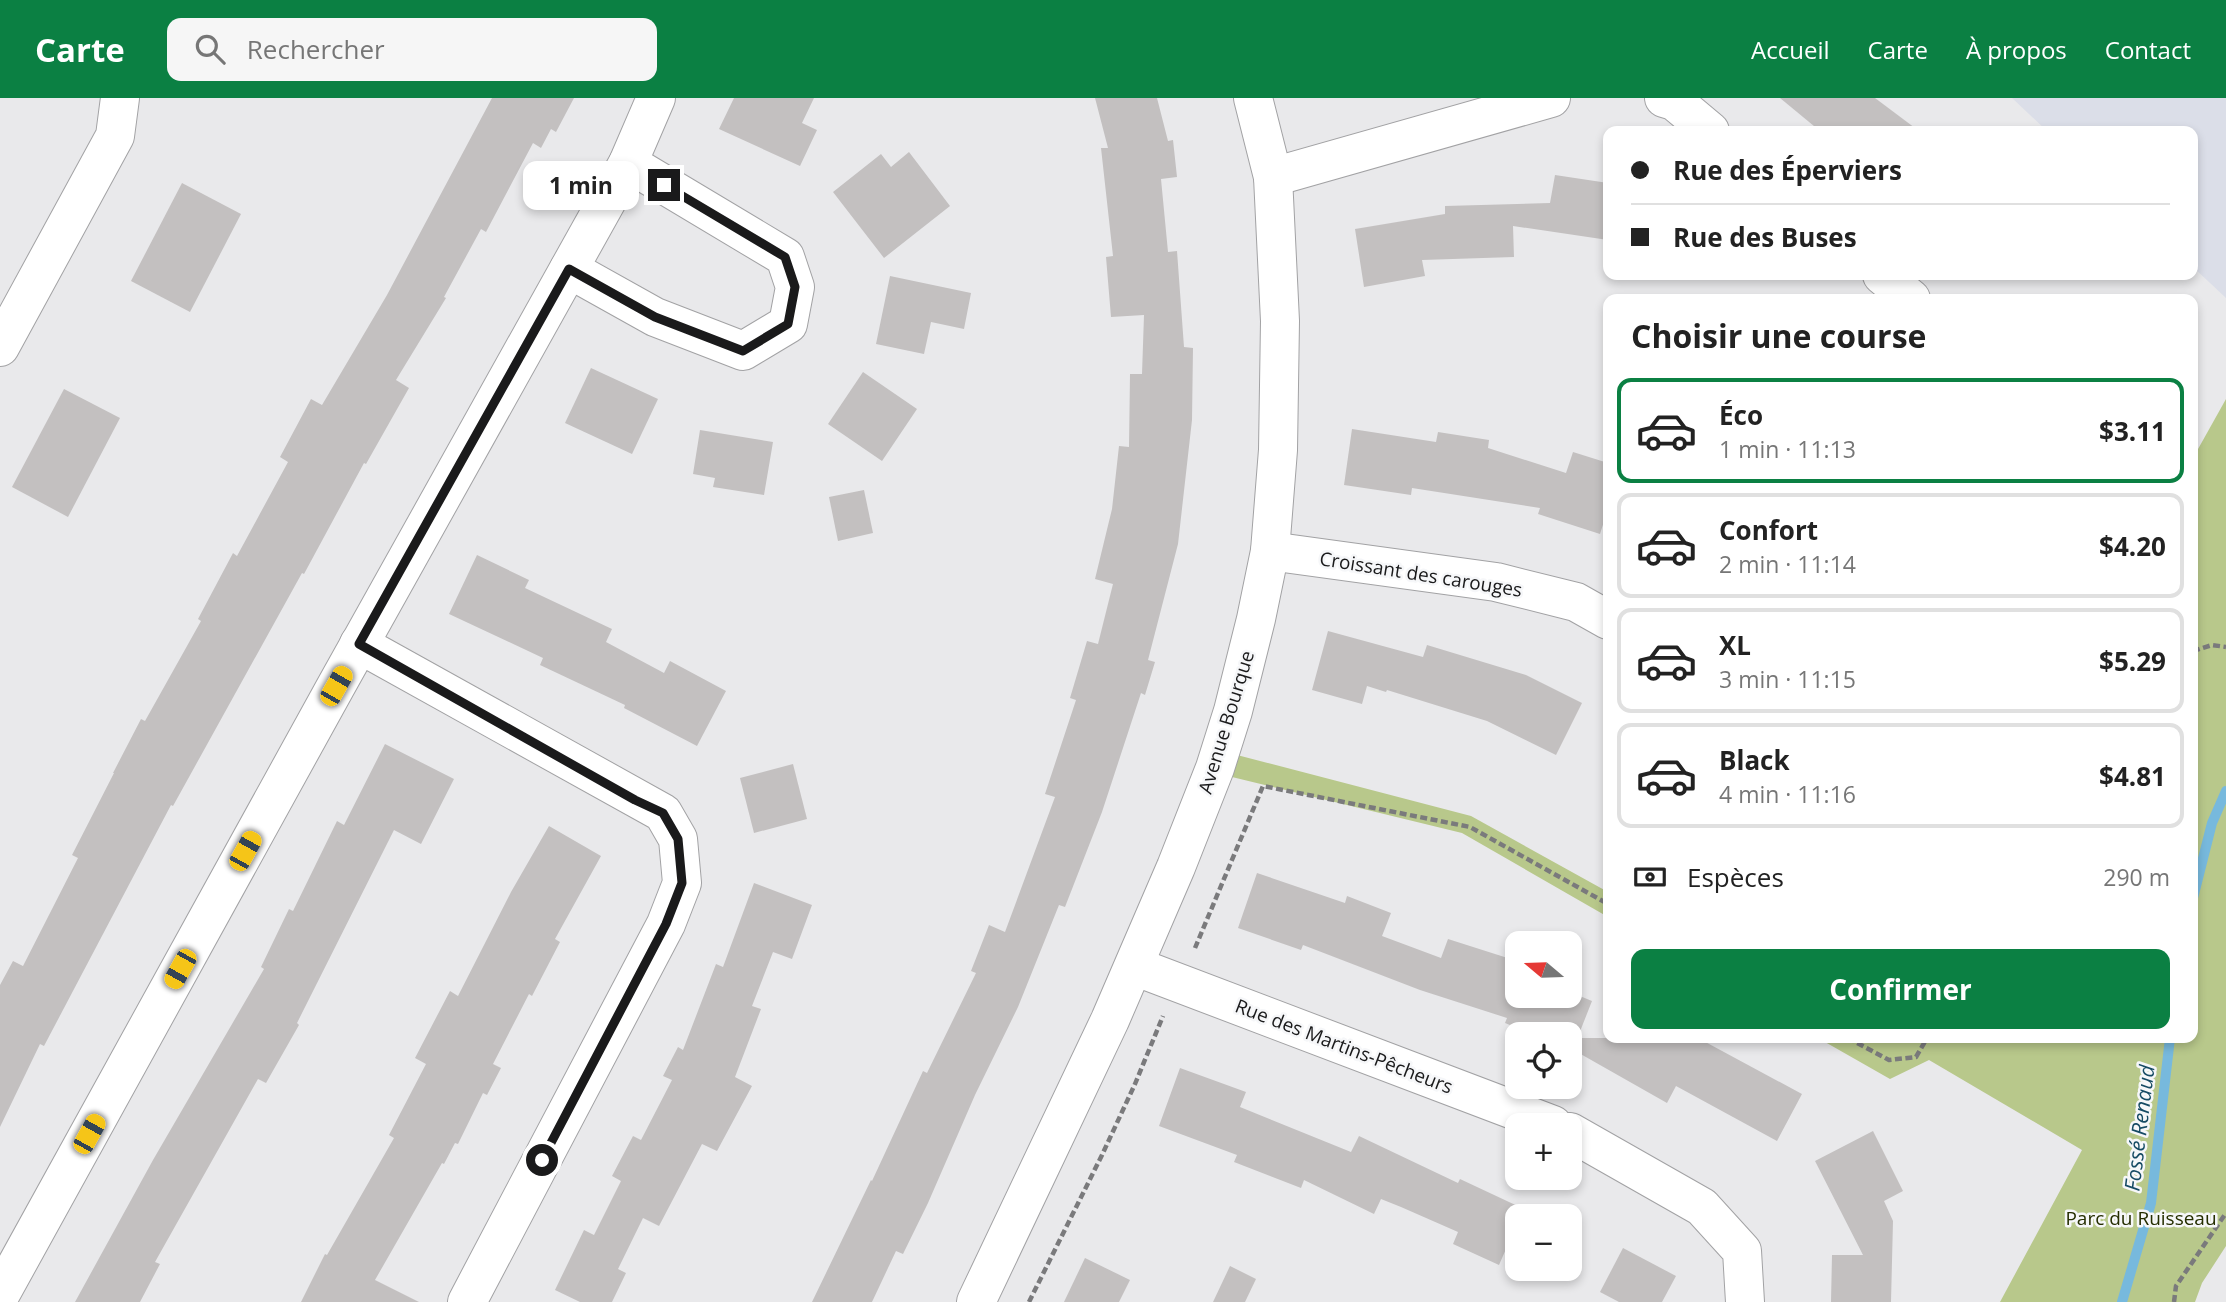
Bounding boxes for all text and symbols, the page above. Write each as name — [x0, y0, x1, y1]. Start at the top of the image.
search box — [167, 18, 657, 81]
text: Carte — [35, 27, 125, 72]
icon: search — [191, 30, 229, 68]
text: Rechercher — [247, 31, 385, 67]
text: Accueil — [1751, 33, 1830, 66]
text: Carte — [1868, 33, 1928, 66]
text: À propos — [1966, 33, 2067, 66]
text: Contact — [2105, 33, 2191, 66]
text: Rue des Éperviers — [1673, 152, 1902, 188]
callout: 1 min — [524, 160, 640, 210]
text: 1 min — [549, 169, 613, 201]
route end — [648, 169, 680, 201]
text: Rue des Buses — [1673, 219, 1857, 255]
text: Choisir une course — [1631, 314, 1926, 357]
text: Éco — [1719, 397, 1763, 433]
icon: car — [1635, 399, 1698, 462]
text: $3.11 — [2099, 413, 2166, 449]
text: 1 min · 11:13 — [1719, 433, 1856, 465]
text: Confort — [1719, 512, 1818, 548]
icon: car — [1635, 514, 1698, 577]
text: $4.20 — [2099, 528, 2166, 564]
street label: Croissant des carouges — [1318, 545, 1524, 603]
text: 2 min · 11:14 — [1719, 548, 1856, 580]
text: XL — [1719, 627, 1751, 663]
icon: car — [1635, 629, 1698, 692]
text: $5.29 — [2099, 643, 2166, 679]
street label: Avenue Bourque — [1192, 647, 1260, 797]
car — [317, 663, 356, 709]
text: 3 min · 11:15 — [1719, 663, 1856, 695]
text: Black — [1719, 742, 1790, 778]
icon: car — [1635, 744, 1698, 807]
text: $4.81 — [2099, 758, 2166, 794]
text: 4 min · 11:16 — [1719, 778, 1856, 810]
car — [226, 828, 265, 874]
icon: cash — [1631, 858, 1669, 896]
text: Espèces — [1687, 859, 1784, 895]
text: 290 m — [2103, 861, 2170, 893]
north arrow — [1505, 931, 1582, 1008]
map controls — [1505, 931, 1582, 1281]
car — [161, 946, 200, 992]
button: Confirmer — [1631, 949, 2170, 1029]
street label: Rue des Martins-Pêcheurs — [1231, 992, 1457, 1100]
button: locate — [1505, 1022, 1582, 1099]
water label: Fossé Renaud — [2117, 1063, 2161, 1192]
car — [70, 1111, 109, 1157]
button: + — [1505, 1113, 1582, 1190]
route start — [526, 1144, 558, 1176]
button: − — [1505, 1204, 1582, 1281]
park label: Parc du Ruisseau — [2065, 1205, 2217, 1231]

